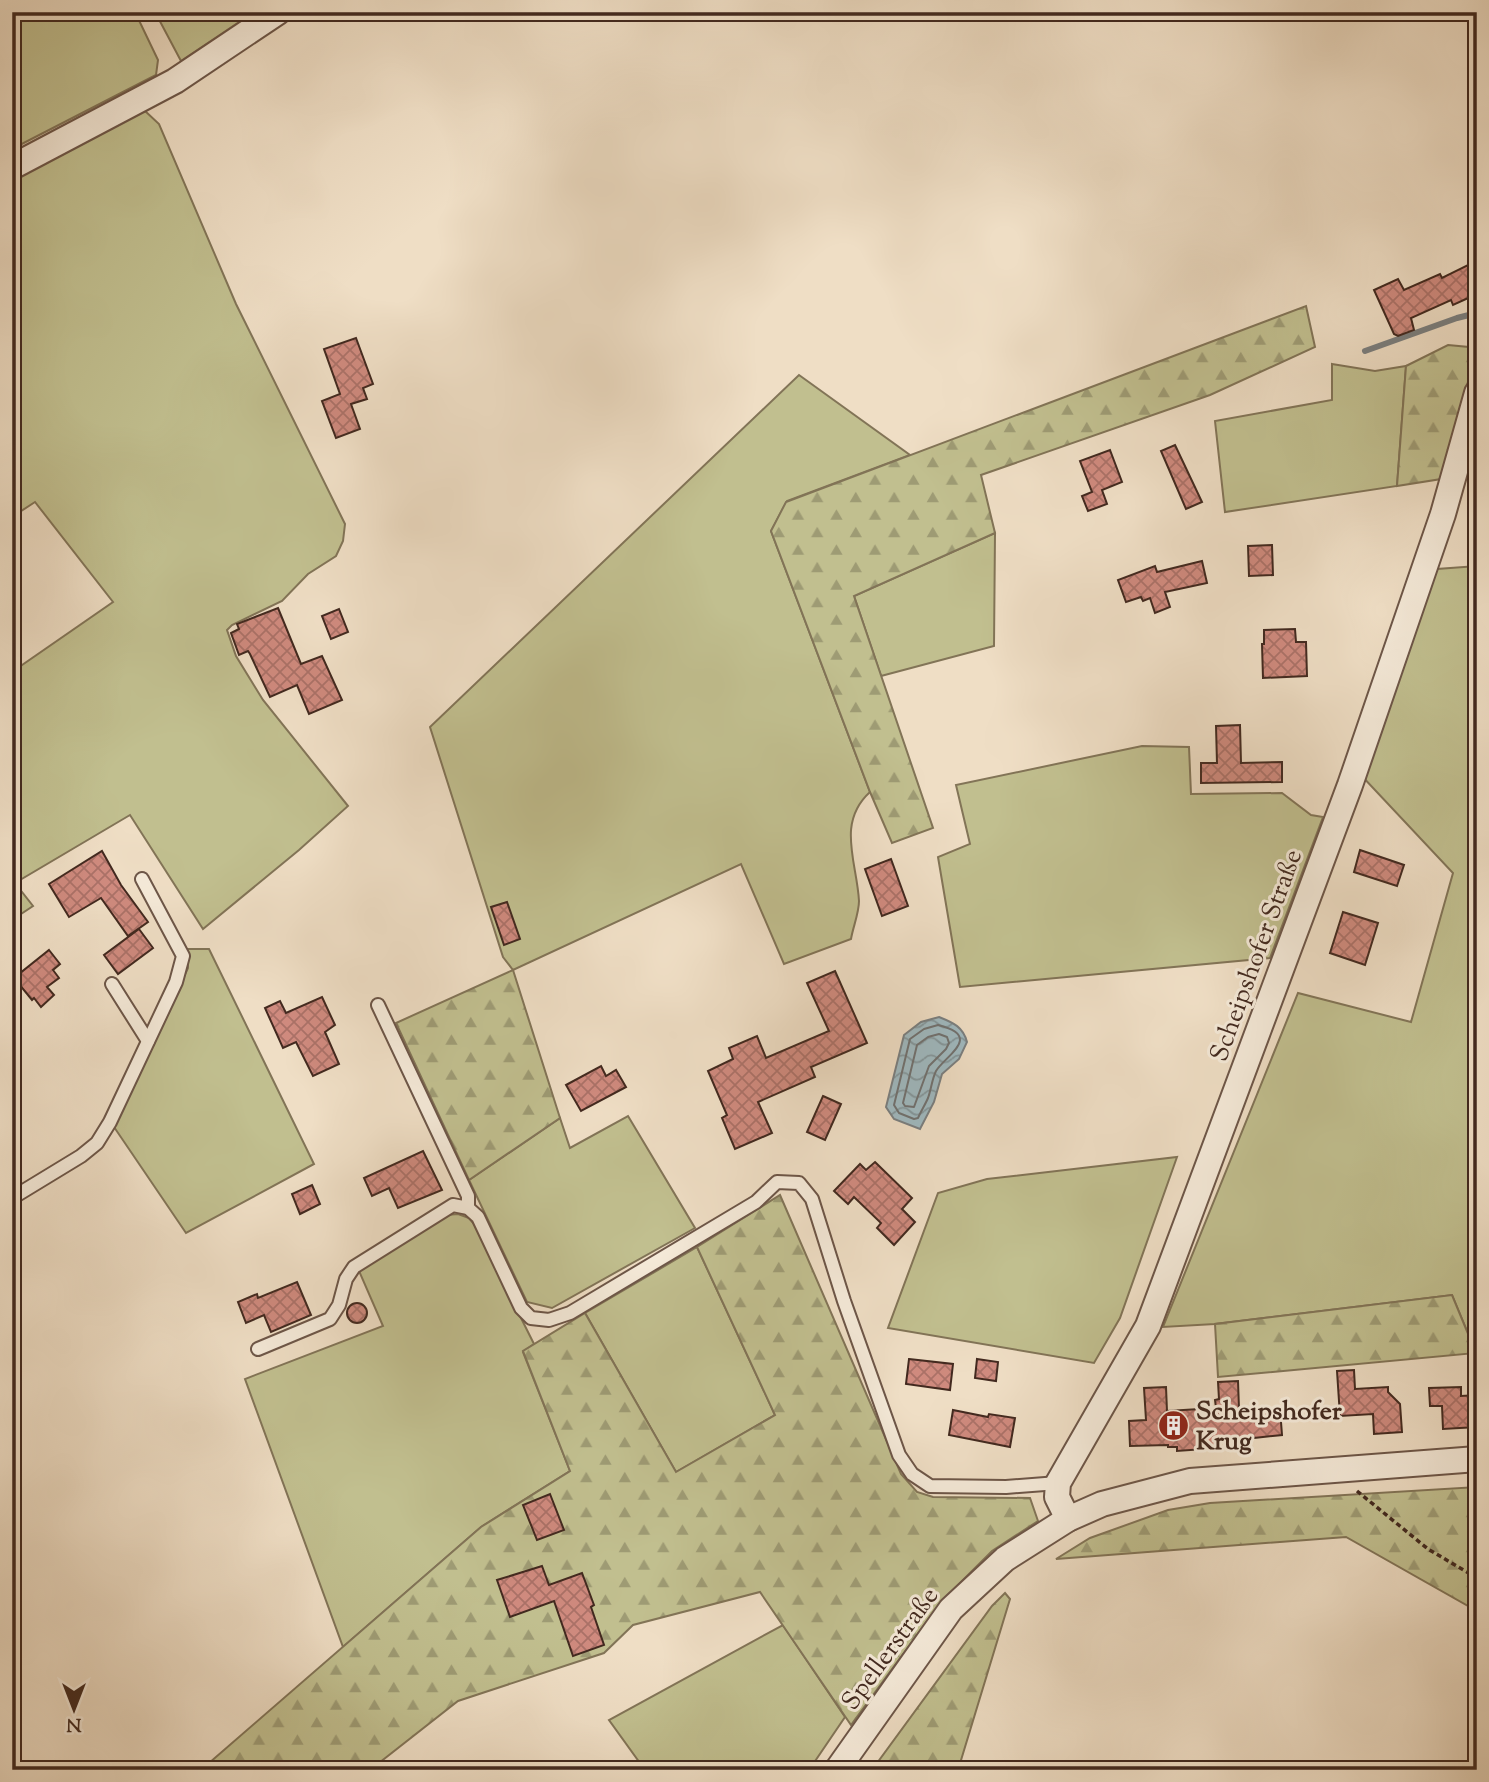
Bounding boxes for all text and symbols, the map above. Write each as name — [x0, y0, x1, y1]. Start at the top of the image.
street label: Scheipshofer Straße — [1202, 845, 1313, 1067]
place label: Scheipshofer Krug — [1196, 1394, 1342, 1461]
building icon: Scheipshofer Krug — [1156, 1408, 1190, 1442]
street label: Spellerstraße — [834, 1580, 949, 1719]
north arrow — [38, 1674, 108, 1744]
text: N — [66, 1710, 82, 1737]

